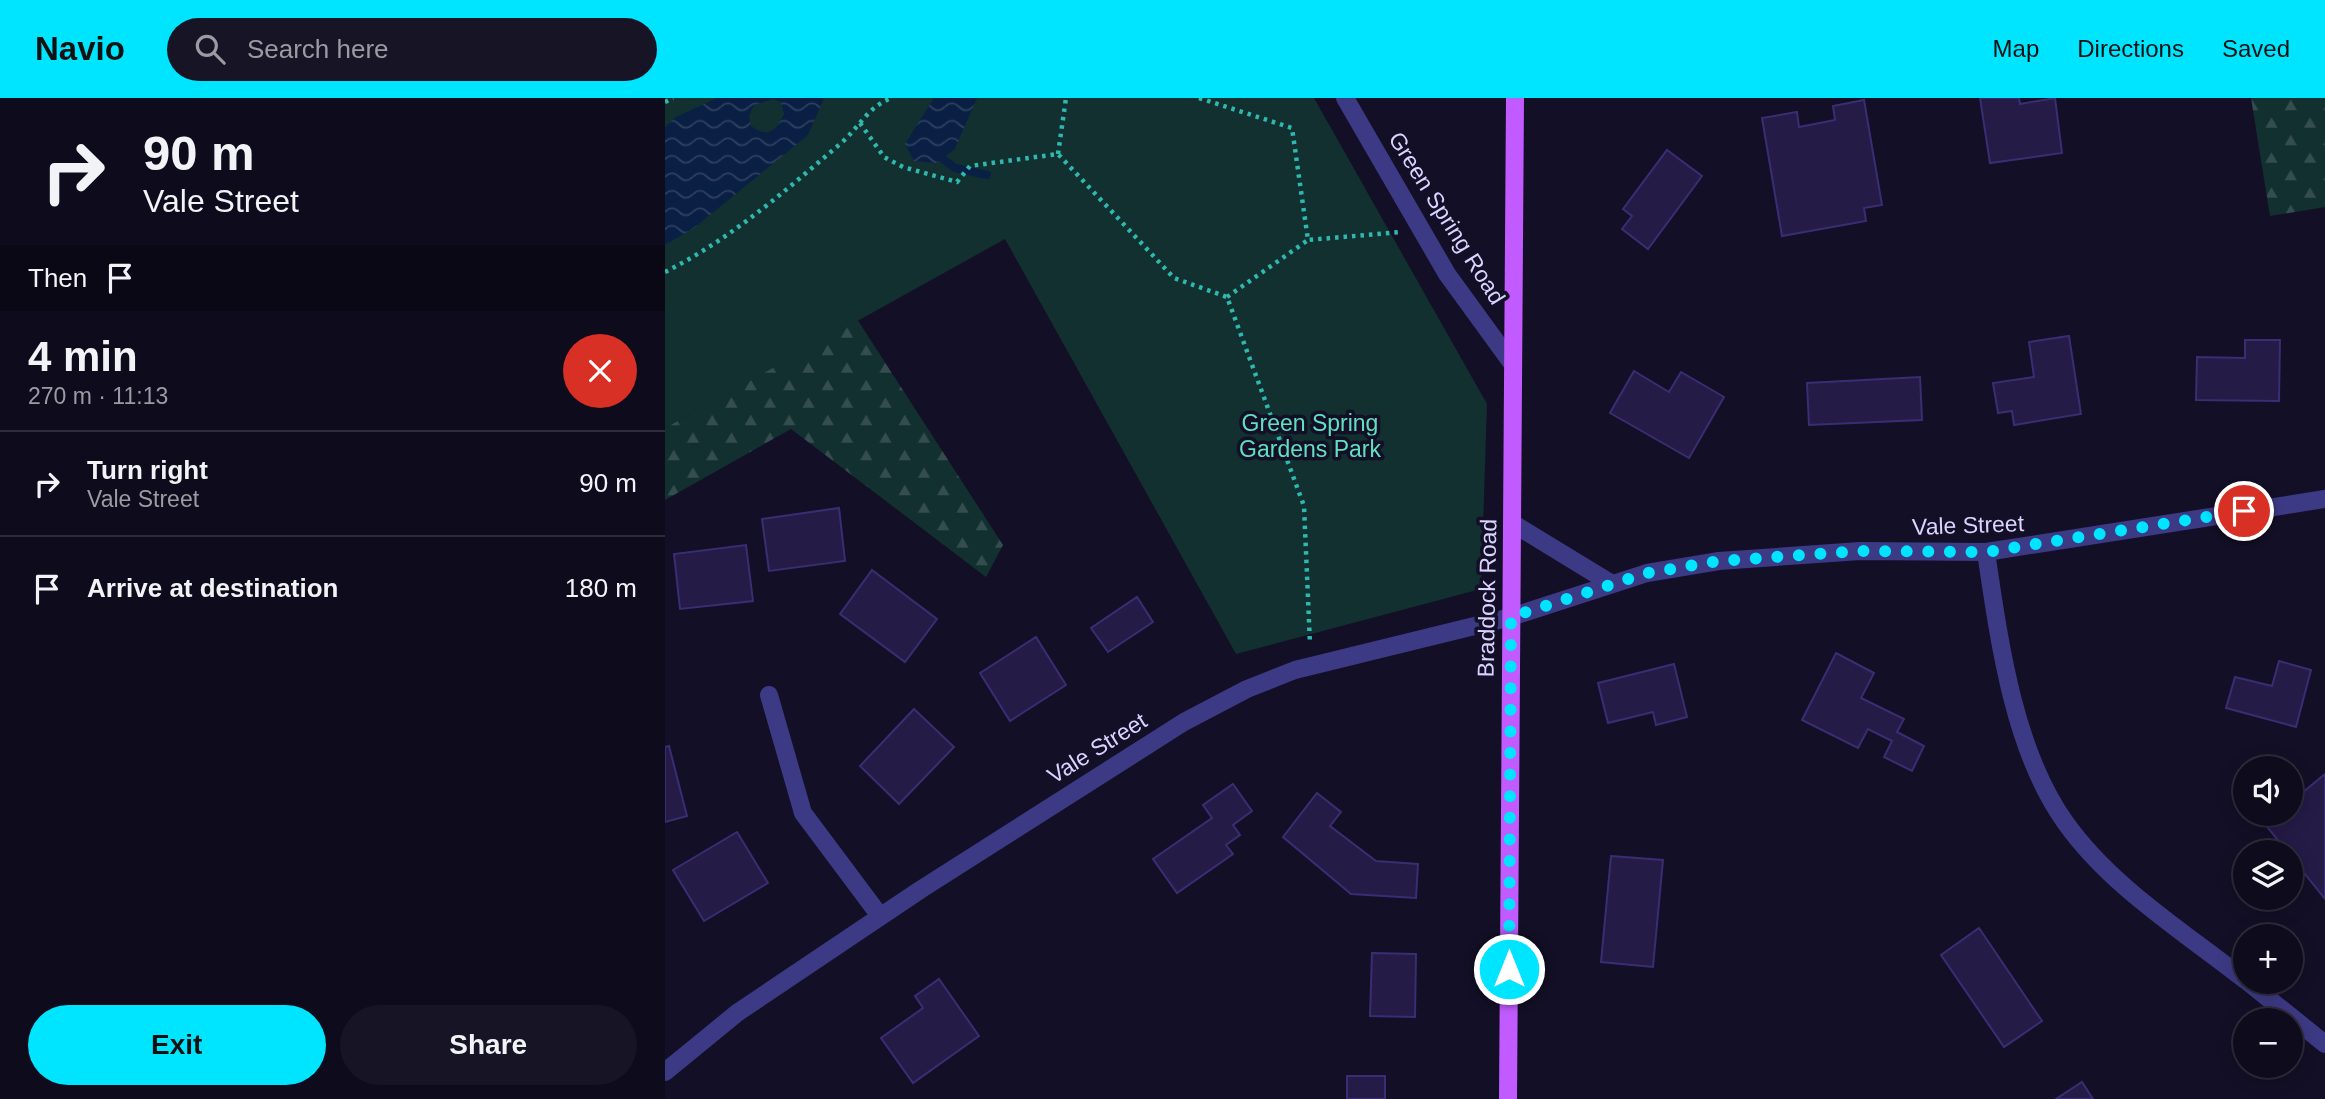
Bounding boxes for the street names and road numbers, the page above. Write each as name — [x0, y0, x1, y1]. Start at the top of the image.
street label: Green Spring Road — [1383, 127, 1511, 309]
street label: Vale Street — [1912, 510, 2025, 540]
street label: Braddock Road — [1473, 519, 1501, 677]
street label: Vale Street — [1043, 707, 1152, 789]

